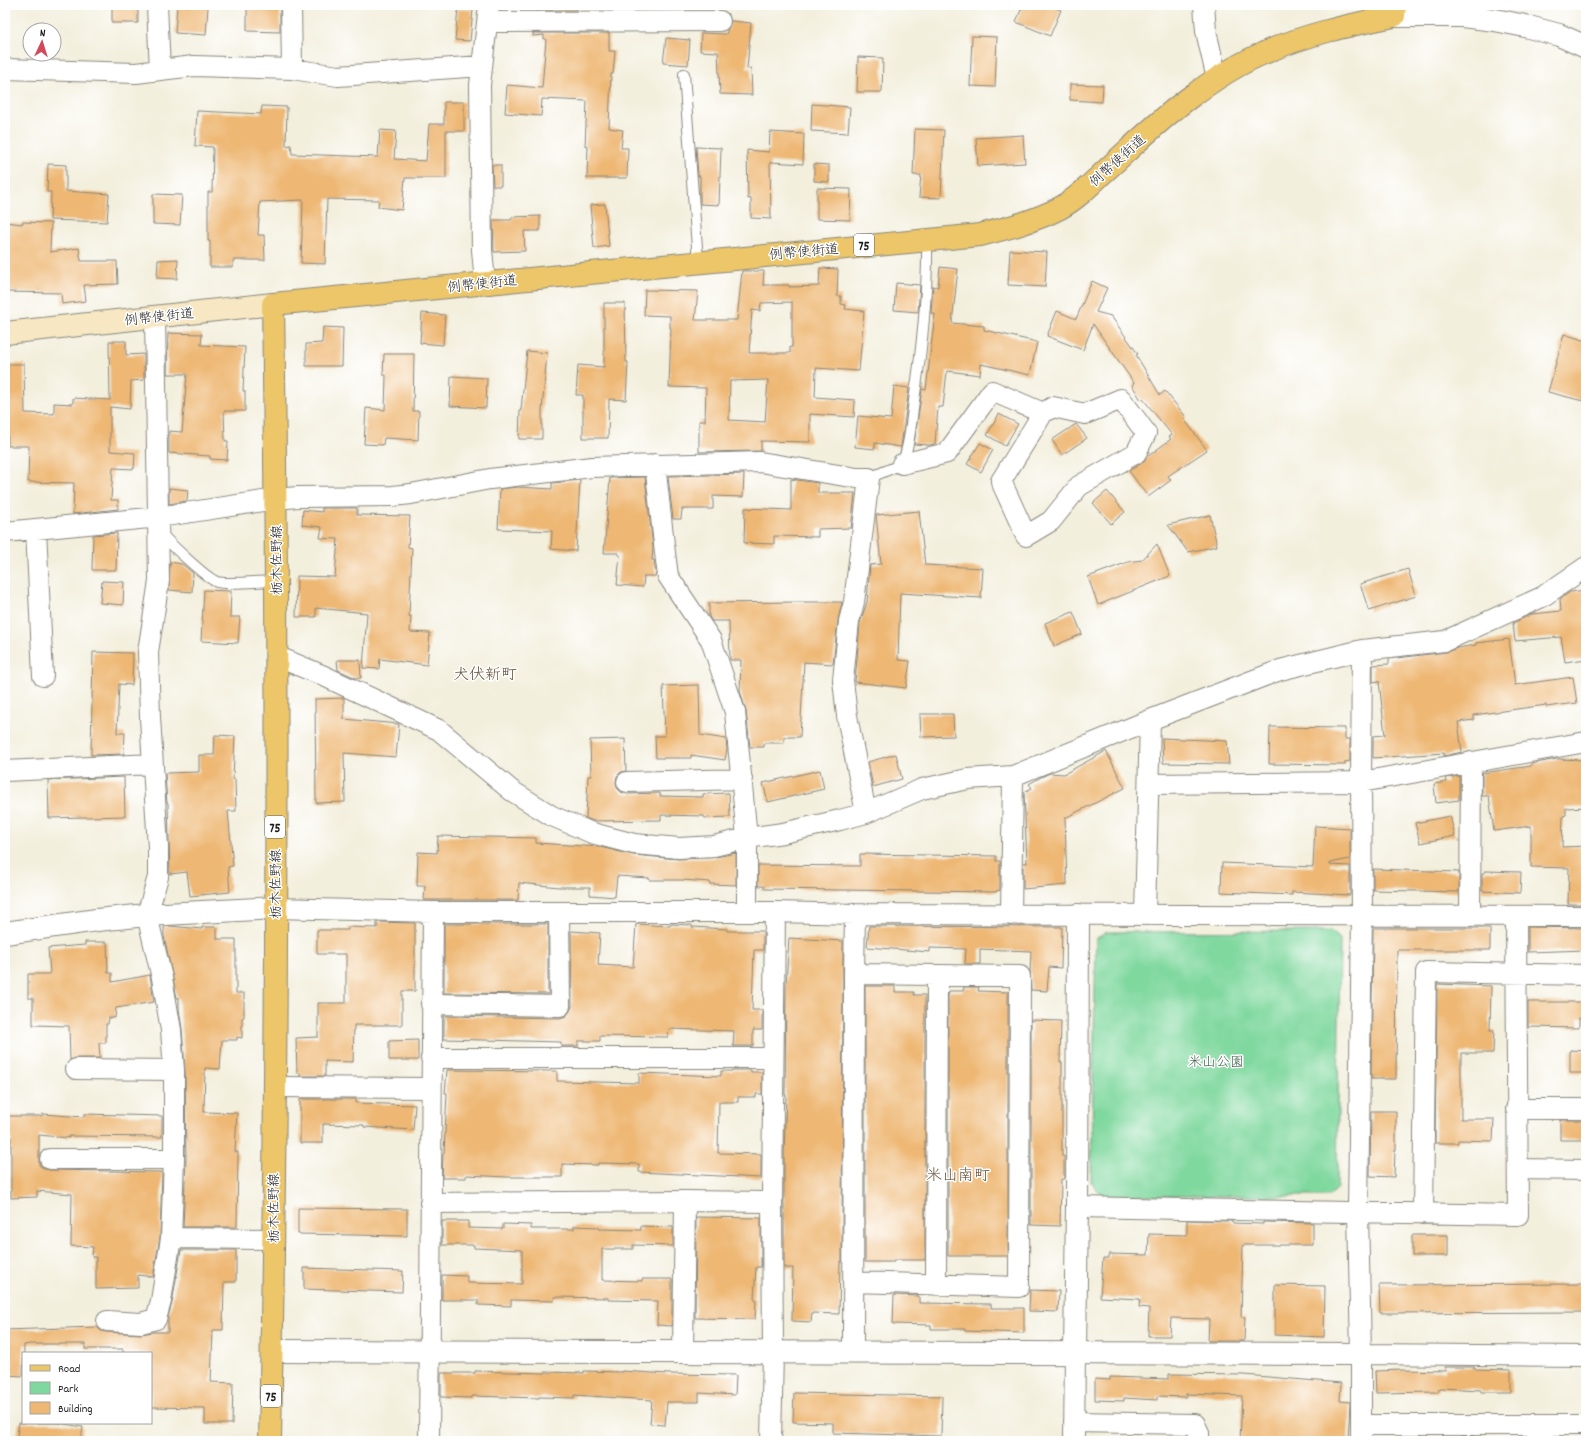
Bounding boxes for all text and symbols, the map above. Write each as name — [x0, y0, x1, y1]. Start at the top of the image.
north arrow — [22, 22, 62, 62]
text: N — [39, 26, 46, 42]
street label: 例幣使街道 — [1086, 131, 1151, 192]
road number: 75 — [854, 234, 874, 256]
street label: 例幣使街道 — [768, 240, 840, 266]
street label: 例幣使街道 — [446, 271, 518, 299]
street label: 例幣使街道 — [123, 304, 195, 332]
street label: 栃木佐野線 — [268, 525, 288, 595]
district label: 犬伏新町 — [453, 664, 517, 687]
road number: 75 — [265, 816, 285, 838]
street label: 栃木佐野線 — [267, 849, 287, 919]
park label: 米山公園 — [1188, 1053, 1244, 1073]
district label: 米山南町 — [926, 1165, 990, 1188]
street label: 栃木佐野線 — [265, 1173, 285, 1243]
legend — [22, 1352, 152, 1424]
text: Road — [58, 1361, 80, 1378]
text: Park — [58, 1381, 79, 1398]
road number: 75 — [261, 1385, 281, 1407]
text: Building — [58, 1401, 93, 1418]

